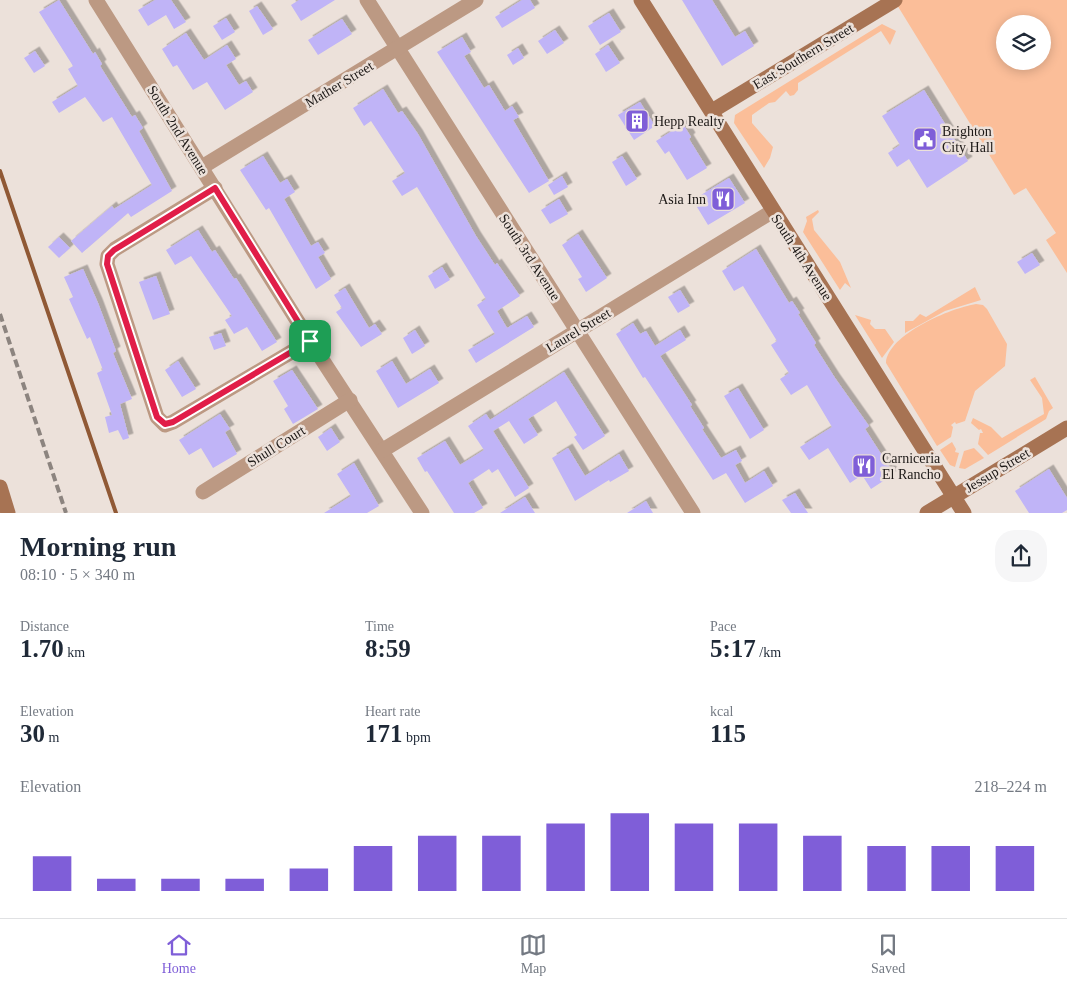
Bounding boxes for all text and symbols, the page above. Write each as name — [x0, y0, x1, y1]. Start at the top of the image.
map controls — [996, 15, 1051, 70]
button: layers — [996, 15, 1051, 70]
street label: East Southern Street — [750, 21, 856, 92]
street label: Mather Street — [303, 58, 376, 111]
street label: South 2nd Avenue — [144, 83, 211, 178]
building icon: Hepp Realty — [624, 108, 650, 134]
place label: Hepp Realty — [654, 114, 724, 129]
place label: Brighton City Hall — [942, 124, 994, 155]
public building icon: Brighton City Hall — [912, 126, 938, 152]
restaurant icon: Asia Inn — [710, 186, 736, 212]
place label: Asia Inn — [658, 192, 706, 207]
street label: South 3rd Avenue — [496, 211, 563, 303]
street label: South 4th Avenue — [768, 212, 835, 303]
street label: Laurel Street — [543, 305, 613, 356]
pin — [289, 320, 331, 362]
icon: arrive — [296, 327, 324, 355]
street label: Shull Court — [245, 423, 308, 470]
street label: Jessup Street — [962, 445, 1032, 496]
place label: Carniceria El Rancho — [882, 451, 941, 482]
restaurant icon: Carniceria El Rancho — [851, 453, 877, 479]
button: share — [995, 530, 1047, 582]
text: Morning run — [20, 531, 176, 562]
text: 08:10 · 5 × 340 m — [20, 566, 135, 583]
text: Distance — [20, 619, 69, 634]
text: Time — [365, 619, 394, 634]
text: Pace — [710, 619, 736, 634]
text: 1.70 — [20, 635, 64, 662]
text: 8:59 — [365, 635, 411, 662]
text: 5:17 — [710, 635, 756, 662]
text: km — [64, 645, 85, 660]
text: /km — [756, 645, 781, 660]
text: Elevation — [20, 704, 74, 719]
text: Heart rate — [365, 704, 421, 719]
text: kcal — [710, 704, 733, 719]
text: 30 — [20, 720, 45, 747]
text: 171 — [365, 720, 403, 747]
text: 115 — [710, 720, 746, 747]
text: m — [45, 730, 59, 745]
text: bpm — [403, 730, 431, 745]
text: Elevation — [20, 778, 81, 795]
text: 218–224 m — [975, 778, 1047, 795]
tab: Home — [162, 931, 196, 977]
tab: Map — [519, 931, 547, 977]
tab: Saved — [871, 931, 905, 977]

